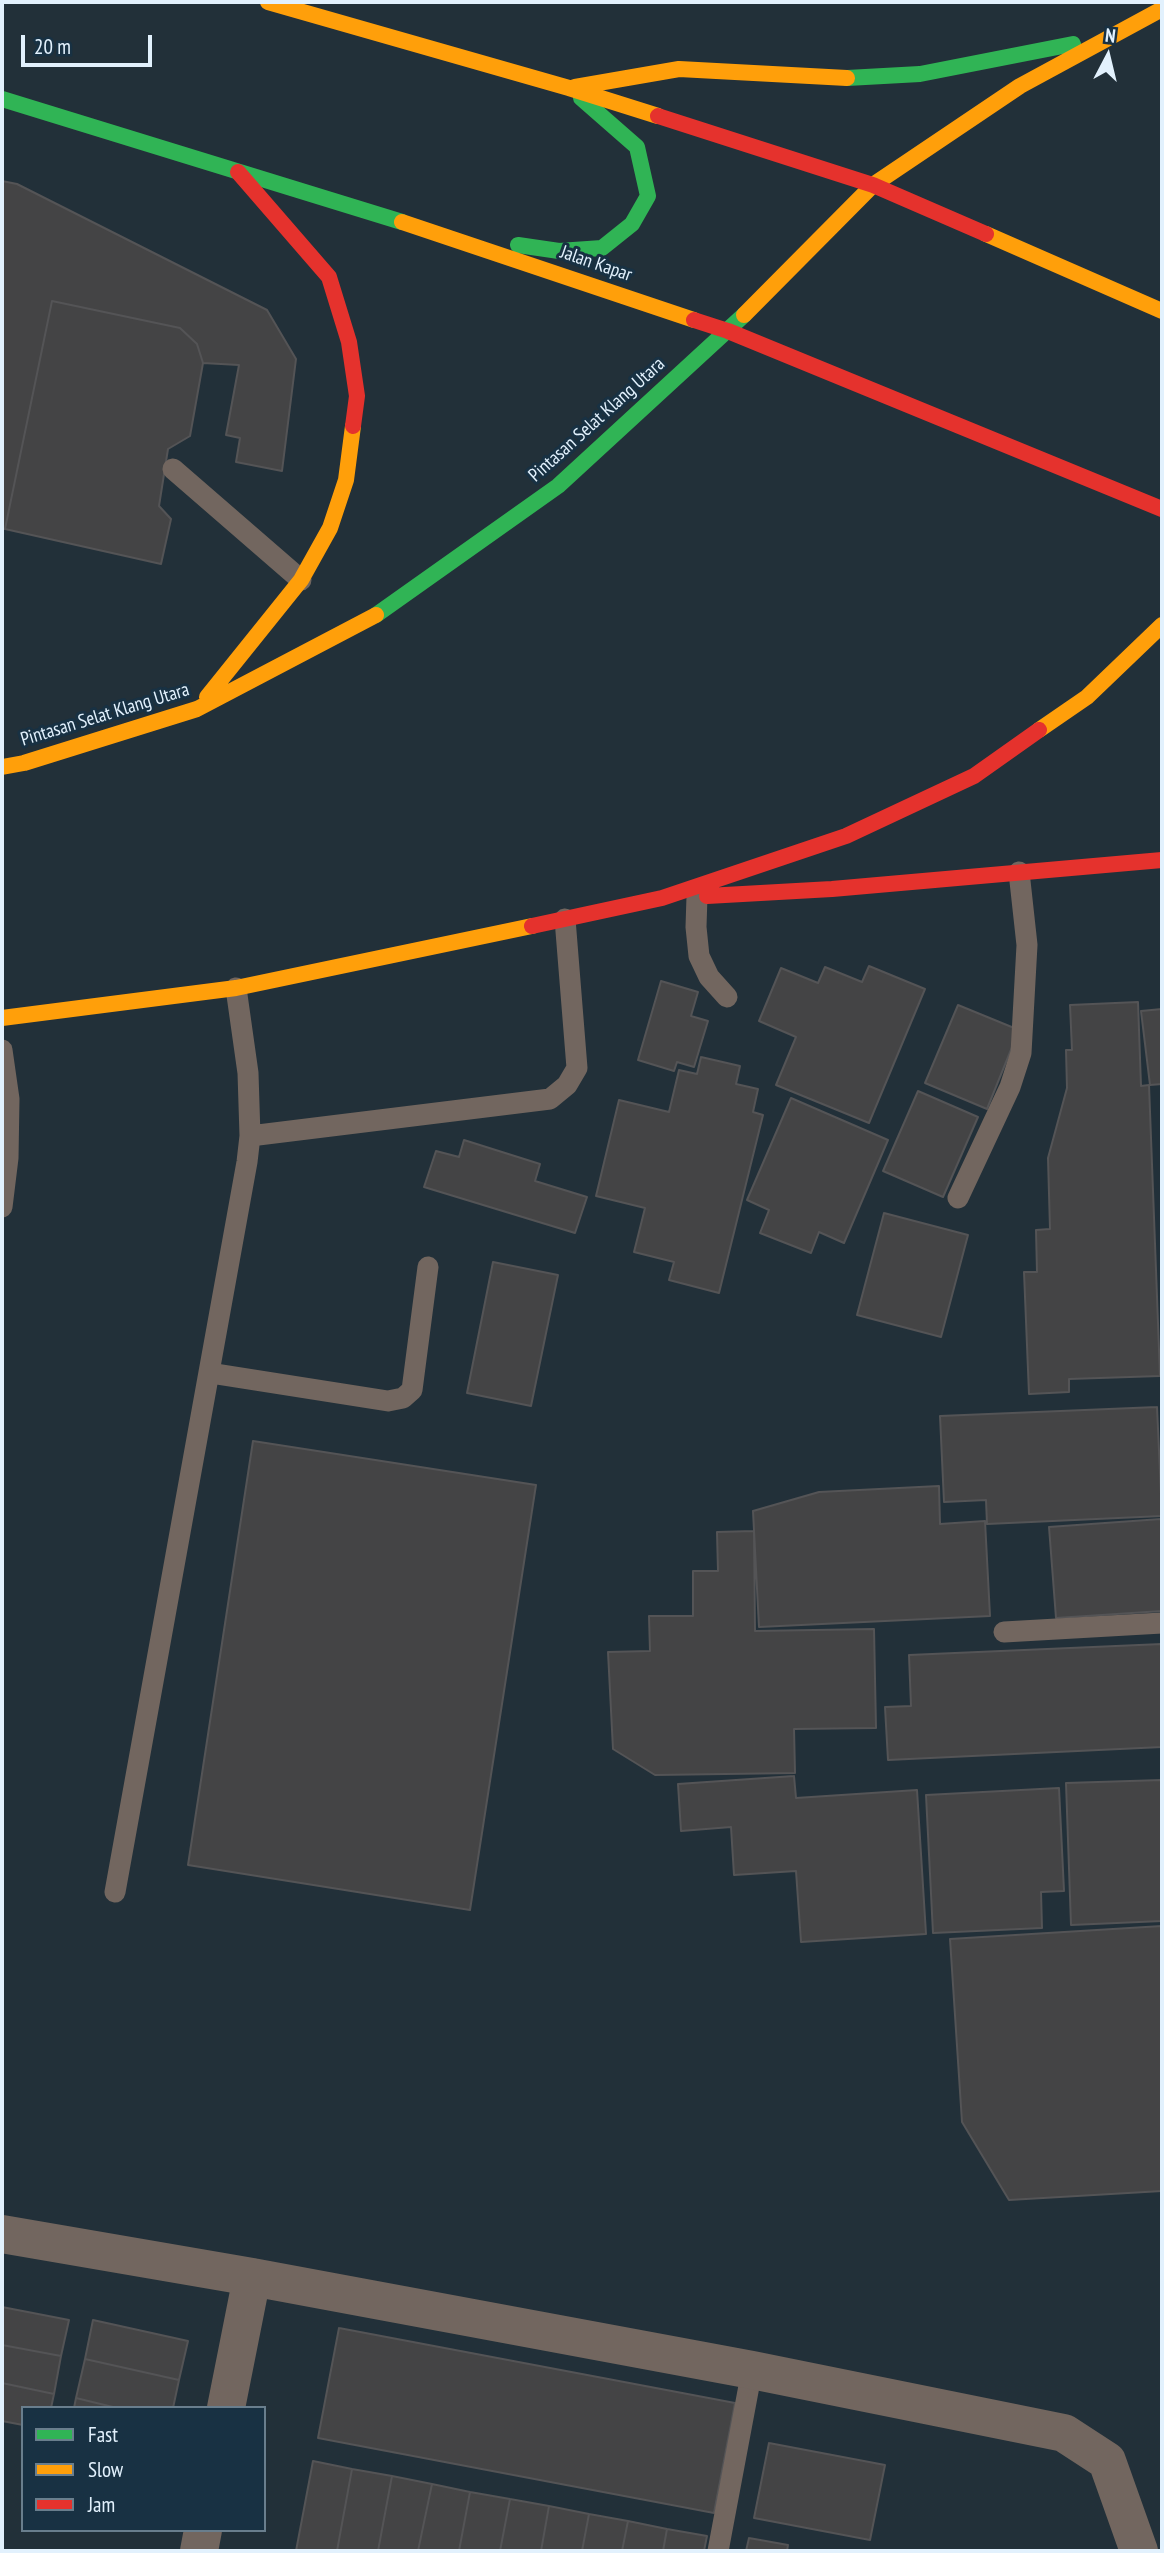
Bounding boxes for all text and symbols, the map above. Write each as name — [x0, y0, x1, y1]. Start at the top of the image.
scale bar — [24, 21, 156, 65]
north arrow — [1073, 21, 1143, 91]
text: N — [1104, 23, 1117, 48]
text: 20 m — [34, 33, 71, 60]
street label: Jalan Kapar — [557, 241, 635, 287]
street label: Pintasan Selat Klang Utara — [524, 353, 670, 487]
street label: Pintasan Selat Klang Utara — [18, 679, 192, 751]
legend — [21, 2406, 266, 2532]
text: Fast — [88, 2421, 118, 2448]
text: Slow — [88, 2456, 123, 2483]
text: Jam — [88, 2491, 115, 2518]

